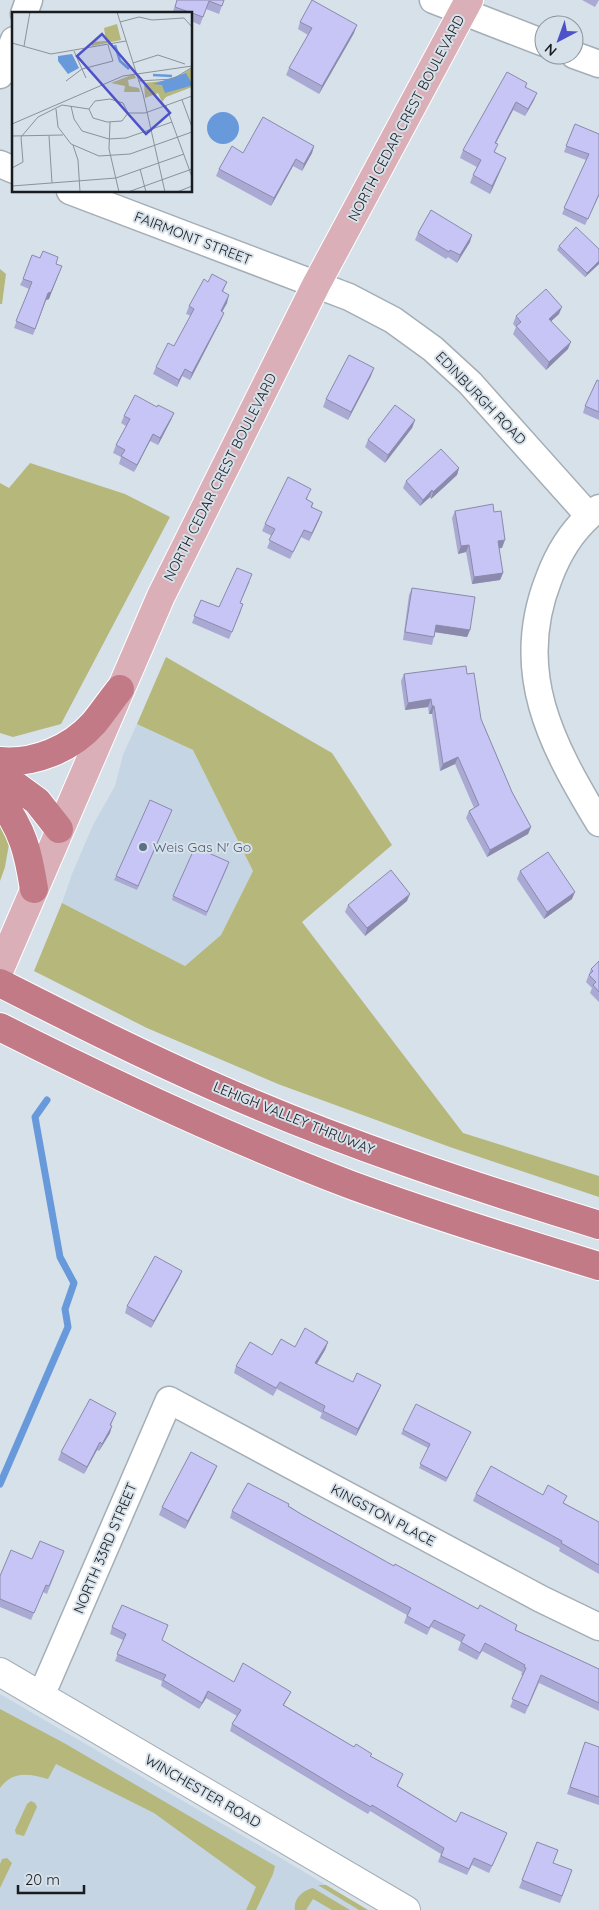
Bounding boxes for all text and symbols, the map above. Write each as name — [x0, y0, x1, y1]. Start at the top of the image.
inset map — [12, 12, 192, 192]
street label: NORTH CEDAR CREST BOULEVARD — [344, 12, 468, 224]
north arrow — [534, 15, 584, 65]
text: N — [541, 40, 560, 60]
street label: FAIRMONT STREET — [132, 207, 254, 269]
street label: EDINBURGH ROAD — [432, 348, 530, 448]
street label: NORTH CEDAR CREST BOULEVARD — [160, 370, 280, 584]
place label: Weis Gas N' Go — [153, 838, 251, 856]
marker: Weis Gas N' Go — [137, 841, 149, 853]
street label: LEHIGH VALLEY THRUWAY — [211, 1077, 377, 1159]
street label: NORTH 33RD STREET — [69, 1480, 141, 1616]
street label: KINGSTON PLACE — [328, 1480, 438, 1550]
street label: WINCHESTER ROAD — [142, 1750, 264, 1832]
scale bar — [18, 1862, 84, 1894]
text: 20 m — [25, 1870, 60, 1889]

